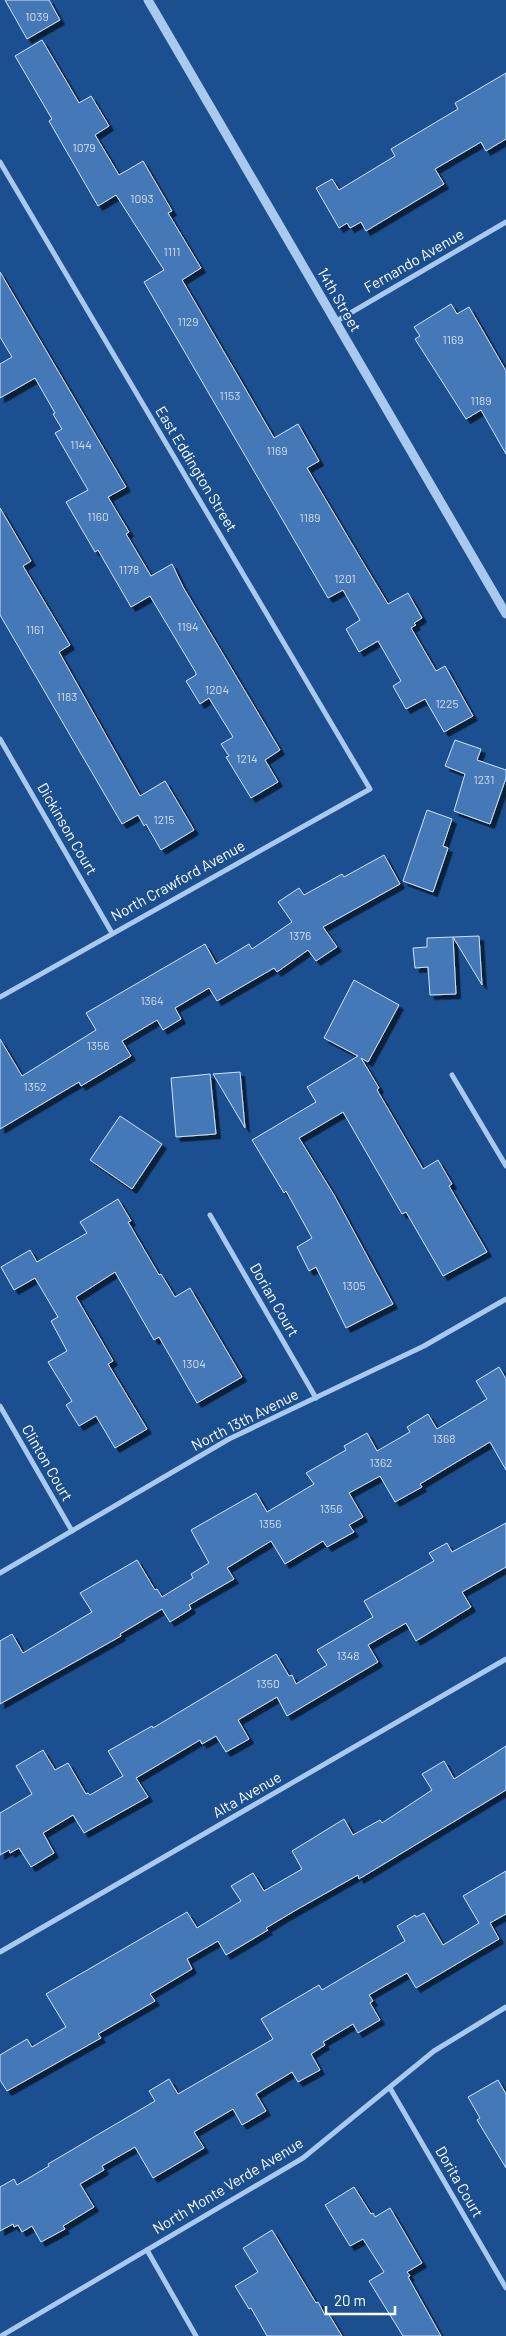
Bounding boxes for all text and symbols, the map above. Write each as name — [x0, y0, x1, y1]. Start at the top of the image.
house number: 1039 — [25, 9, 49, 23]
house number: 1079 — [73, 140, 95, 154]
house number: 1093 — [130, 191, 154, 205]
street label: Fernando Avenue — [360, 224, 467, 296]
house number: 1111 — [164, 244, 180, 258]
street label: 14th Street — [314, 264, 365, 335]
house number: 1129 — [177, 314, 199, 328]
house number: 1169 — [443, 332, 463, 346]
house number: 1153 — [220, 388, 240, 402]
house number: 1189 — [471, 393, 491, 407]
street label: East Eddington Street — [152, 402, 241, 535]
house number: 1144 — [70, 437, 92, 451]
house number: 1169 — [267, 443, 287, 457]
house number: 1160 — [87, 509, 109, 523]
house number: 1189 — [300, 510, 320, 524]
house number: 1178 — [119, 562, 139, 576]
house number: 1201 — [334, 571, 356, 585]
house number: 1194 — [177, 619, 199, 633]
house number: 1161 — [26, 622, 44, 636]
house number: 1204 — [205, 682, 229, 696]
house number: 1183 — [57, 689, 77, 703]
house number: 1225 — [435, 696, 459, 710]
house number: 1214 — [236, 751, 258, 765]
house number: 1231 — [474, 772, 494, 786]
street label: Dickinson Court — [34, 779, 101, 878]
house number: 1215 — [154, 812, 174, 826]
street label: North Crawford Avenue — [107, 836, 248, 924]
house number: 1376 — [289, 928, 311, 942]
house number: 1364 — [140, 993, 164, 1007]
house number: 1356 — [87, 1038, 109, 1052]
house number: 1352 — [24, 1079, 46, 1093]
street label: Dorian Court — [247, 1260, 303, 1339]
house number: 1305 — [342, 1278, 366, 1292]
house number: 1304 — [182, 1356, 206, 1370]
street label: North 13th Avenue — [188, 1384, 301, 1454]
street label: Clinton Court — [19, 1421, 77, 1504]
house number: 1368 — [433, 1431, 455, 1445]
house number: 1362 — [370, 1455, 393, 1469]
house number: 1356 — [320, 1501, 342, 1515]
house number: 1356 — [259, 1516, 281, 1530]
house number: 1348 — [336, 1648, 360, 1662]
house number: 1350 — [256, 1676, 280, 1690]
street label: Alta Avenue — [209, 1767, 284, 1821]
street label: North Monte Verde Avenue — [149, 2133, 306, 2237]
street label: Dorita Court — [432, 2143, 487, 2220]
scale bar — [326, 2284, 395, 2316]
text: 20 m — [334, 2291, 366, 2309]

